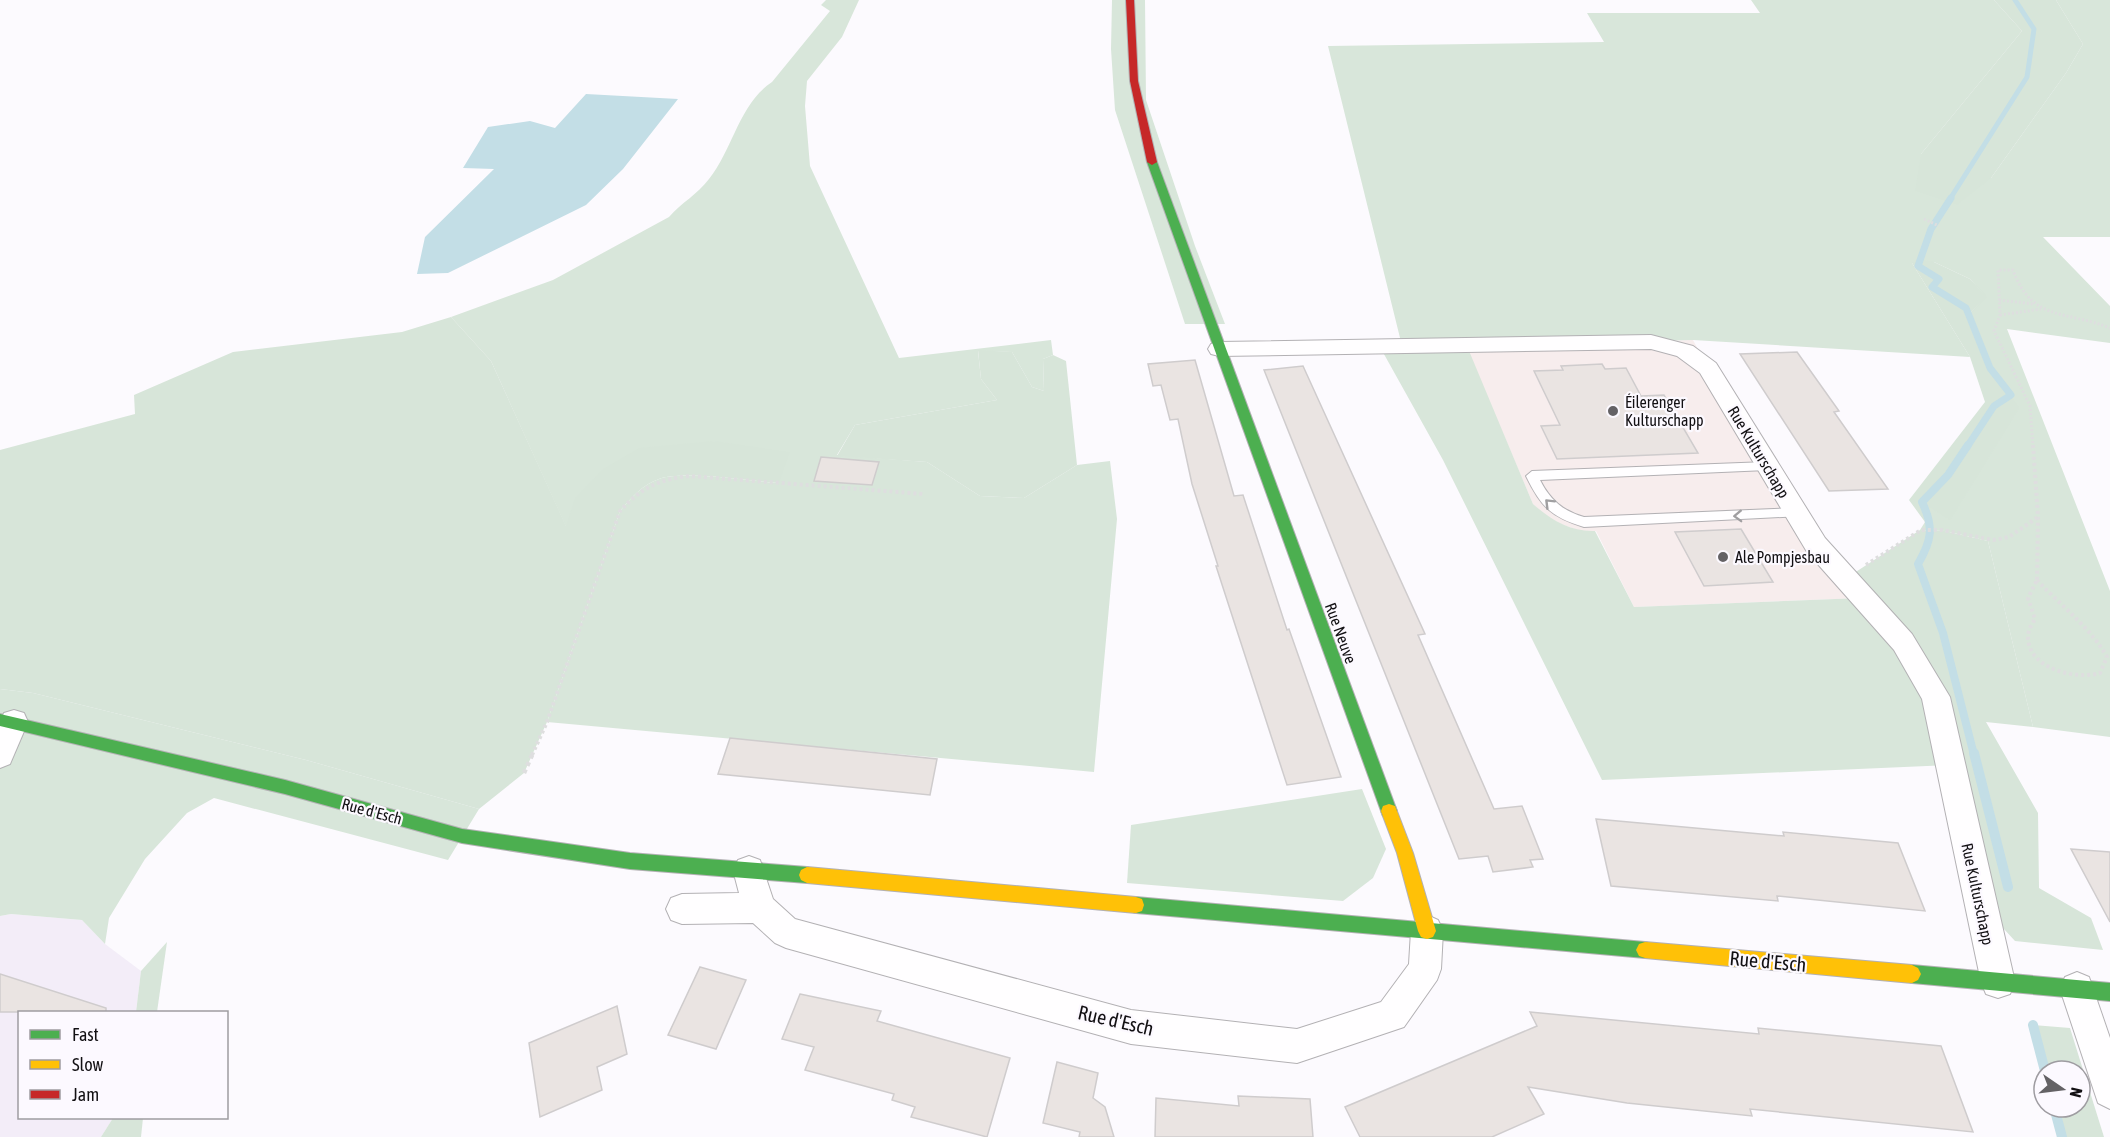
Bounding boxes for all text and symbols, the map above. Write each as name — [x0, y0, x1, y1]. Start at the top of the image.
place label: Éilerenger Kulturschapp — [1625, 393, 1704, 430]
street label: Rue Kulturschapp — [1724, 403, 1793, 502]
marker: Éilerenger Kulturschapp — [1606, 404, 1620, 418]
one-way arrow — [1545, 500, 1556, 510]
one-way arrow — [1733, 509, 1742, 522]
place label: Ale Pompjesbau — [1735, 548, 1830, 567]
marker: Ale Pompjesbau — [1716, 550, 1730, 564]
street label: Rue Neuve — [1322, 600, 1360, 666]
street label: Rue d'Esch — [340, 794, 404, 828]
street label: Rue Kulturschapp — [1957, 841, 1998, 947]
street label: Rue d'Esch — [1729, 946, 1807, 976]
street label: Rue d'Esch — [1076, 1000, 1156, 1040]
legend — [18, 1011, 228, 1119]
text: Fast — [72, 1024, 99, 1045]
text: Slow — [72, 1054, 103, 1075]
north arrow — [2032, 1059, 2092, 1119]
text: Jam — [72, 1084, 99, 1105]
text: N — [2067, 1086, 2086, 1099]

